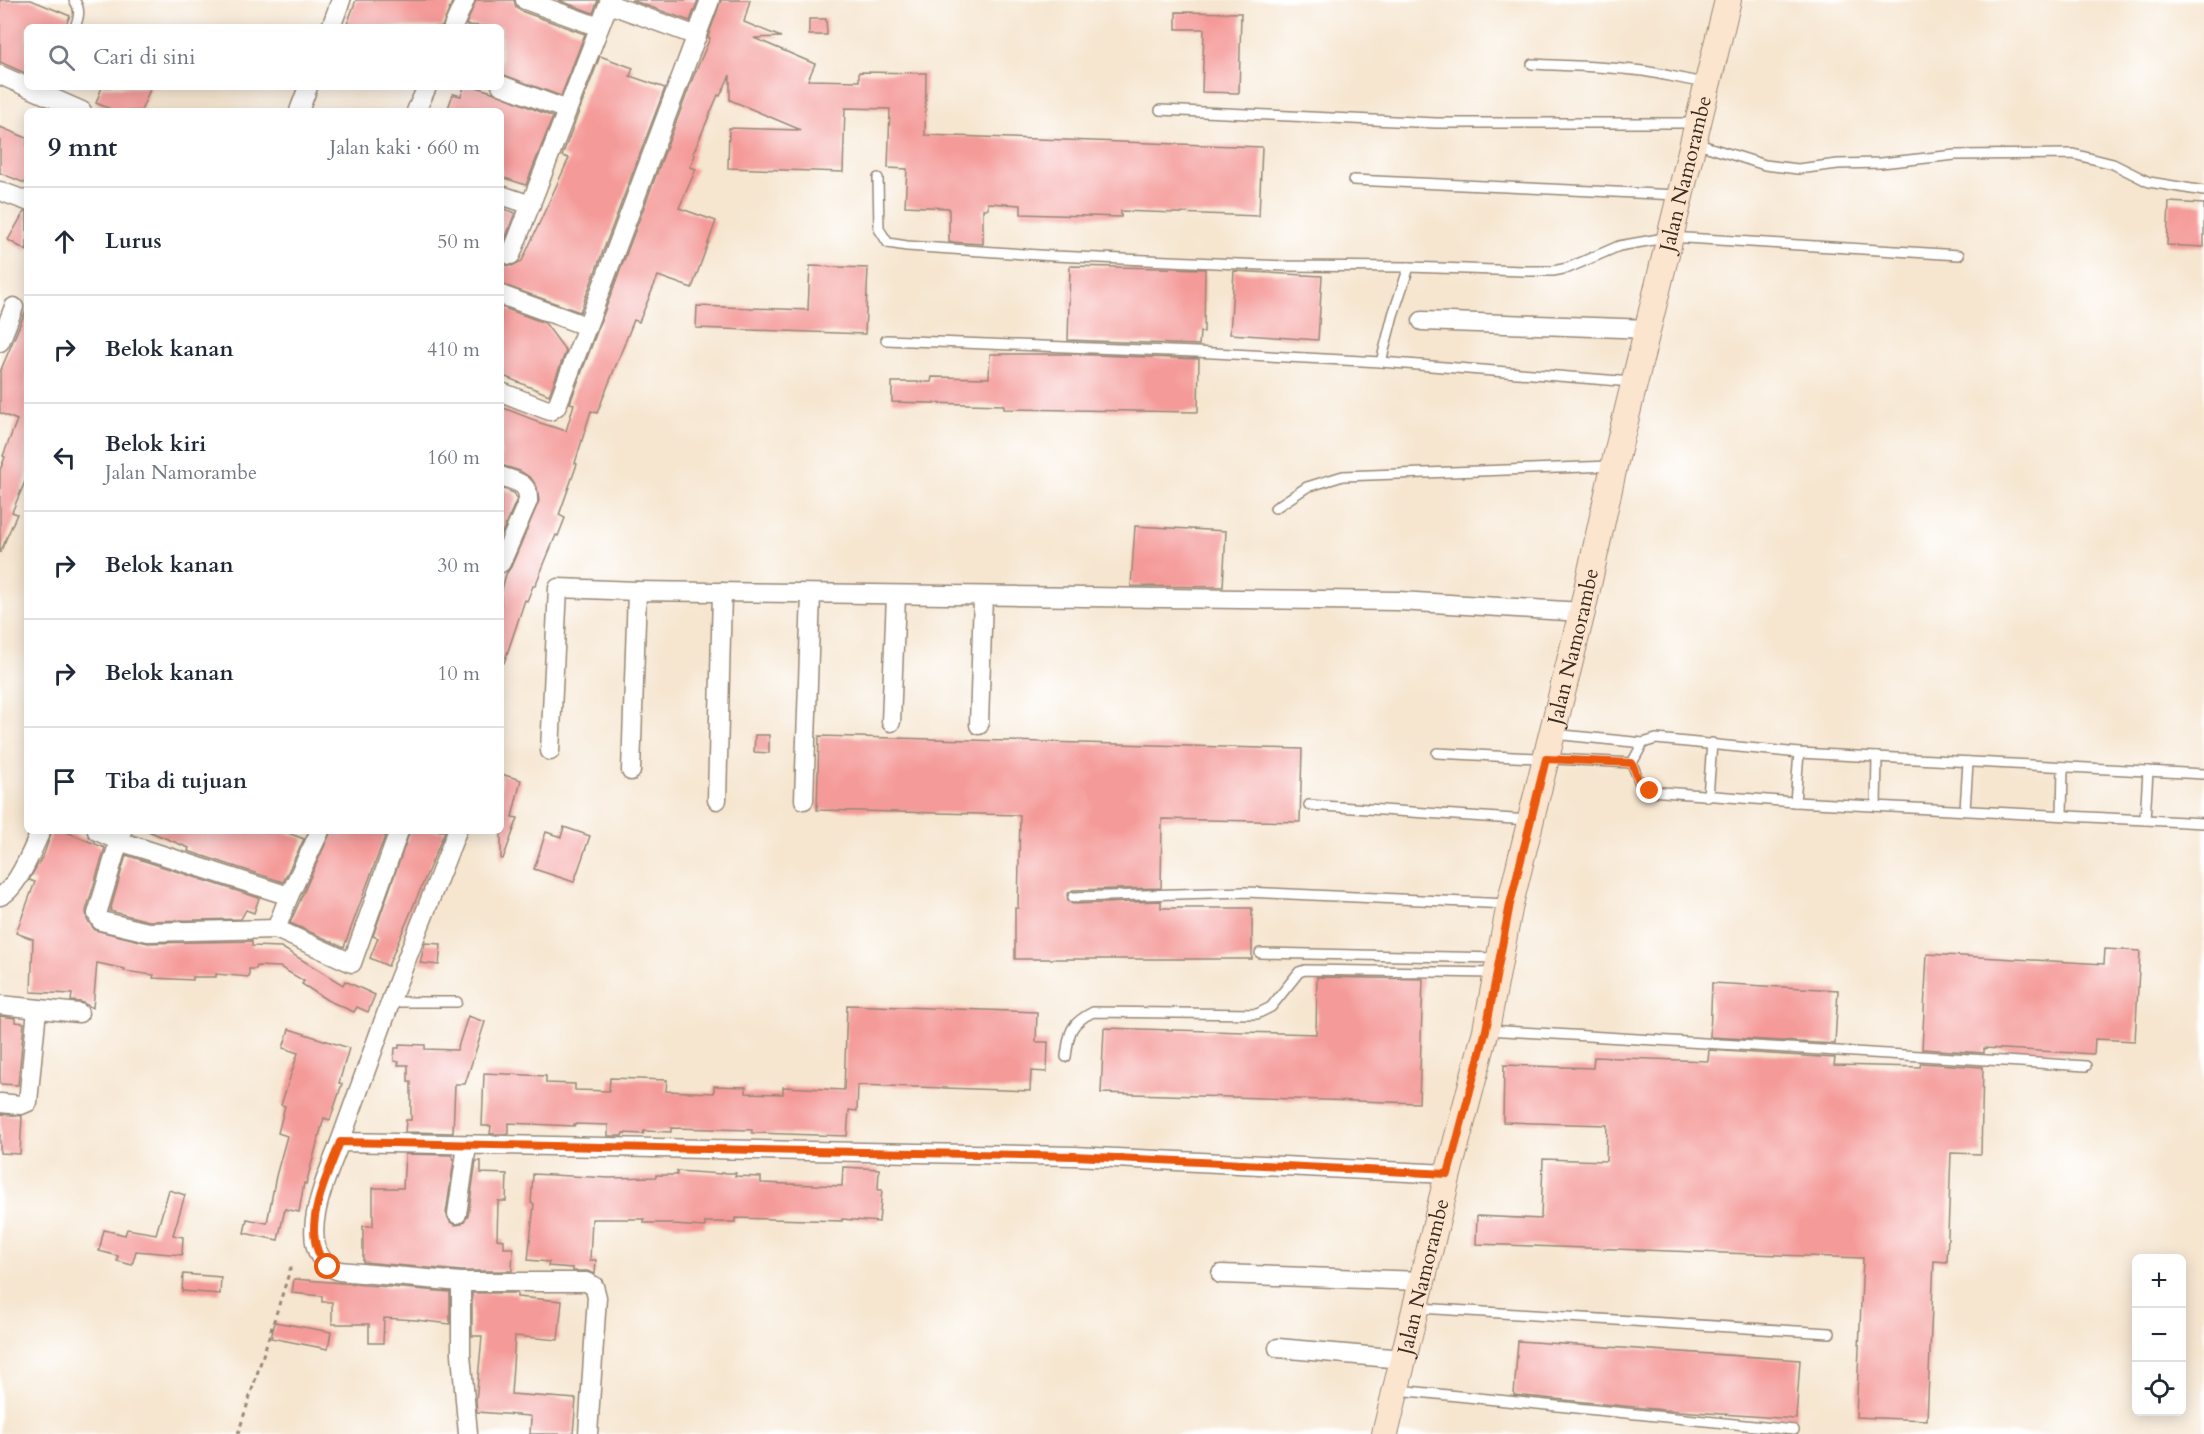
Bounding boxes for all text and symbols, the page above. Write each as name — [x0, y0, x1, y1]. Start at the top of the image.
search box — [24, 24, 504, 90]
icon: search — [45, 41, 78, 74]
text: Cari di sini — [93, 42, 196, 72]
street label: Jalan Namorambe — [1652, 93, 1719, 258]
text: 9 mnt — [48, 130, 117, 165]
text: Jalan kaki · 660 m — [330, 134, 480, 161]
icon: ahead — [48, 225, 81, 258]
text: Lurus — [105, 226, 162, 256]
text: 50 m — [437, 228, 480, 255]
icon: right — [48, 333, 81, 366]
text: Belok kanan — [105, 334, 234, 364]
text: 410 m — [427, 336, 480, 363]
text: Belok kiri — [105, 429, 206, 459]
icon: left — [48, 441, 81, 474]
text: 160 m — [427, 444, 480, 471]
text: Jalan Namorambe — [105, 459, 257, 486]
icon: right — [48, 549, 81, 582]
text: Belok kanan — [105, 550, 234, 580]
text: 30 m — [437, 552, 480, 579]
street label: Jalan Namorambe — [1540, 566, 1606, 730]
icon: right — [48, 657, 81, 690]
text: Belok kanan — [105, 658, 234, 688]
text: 10 m — [437, 660, 480, 687]
icon: arrive — [48, 765, 81, 798]
text: Tiba di tujuan — [105, 766, 247, 796]
route end — [1636, 777, 1662, 803]
street label: Jalan Namorambe — [1390, 1196, 1457, 1361]
route start — [314, 1253, 340, 1279]
map controls — [2132, 1254, 2186, 1416]
button: + — [2132, 1254, 2186, 1308]
button: − — [2132, 1308, 2186, 1362]
button: locate — [2132, 1362, 2186, 1416]

